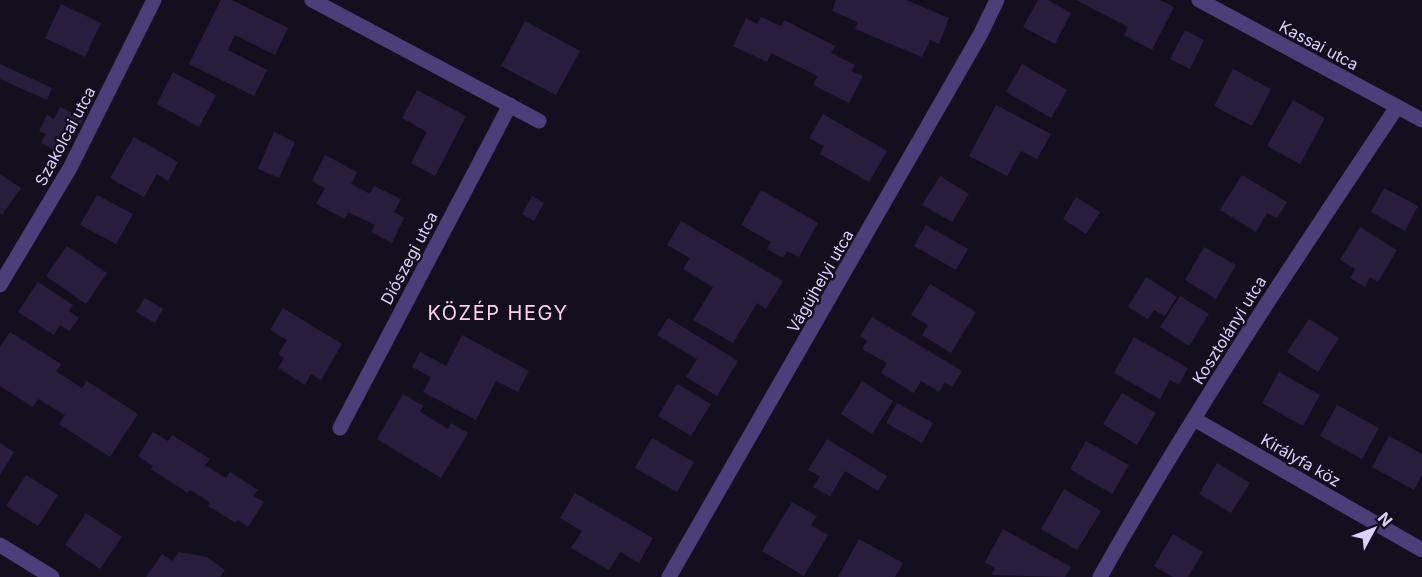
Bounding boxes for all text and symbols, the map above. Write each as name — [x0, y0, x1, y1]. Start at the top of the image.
street label: Kassai utca — [1276, 16, 1362, 74]
street label: Szakolcai utca — [30, 83, 100, 189]
street label: Diószegi utca — [376, 208, 442, 308]
street label: Vágújhelyi utca — [783, 226, 857, 336]
street label: Kosztolányi utca — [1188, 272, 1270, 388]
district label: KÖZÉP HEGY — [428, 300, 569, 325]
street label: Királyfa köz — [1258, 429, 1344, 491]
north arrow — [1344, 499, 1404, 559]
text: N — [1374, 508, 1397, 530]

